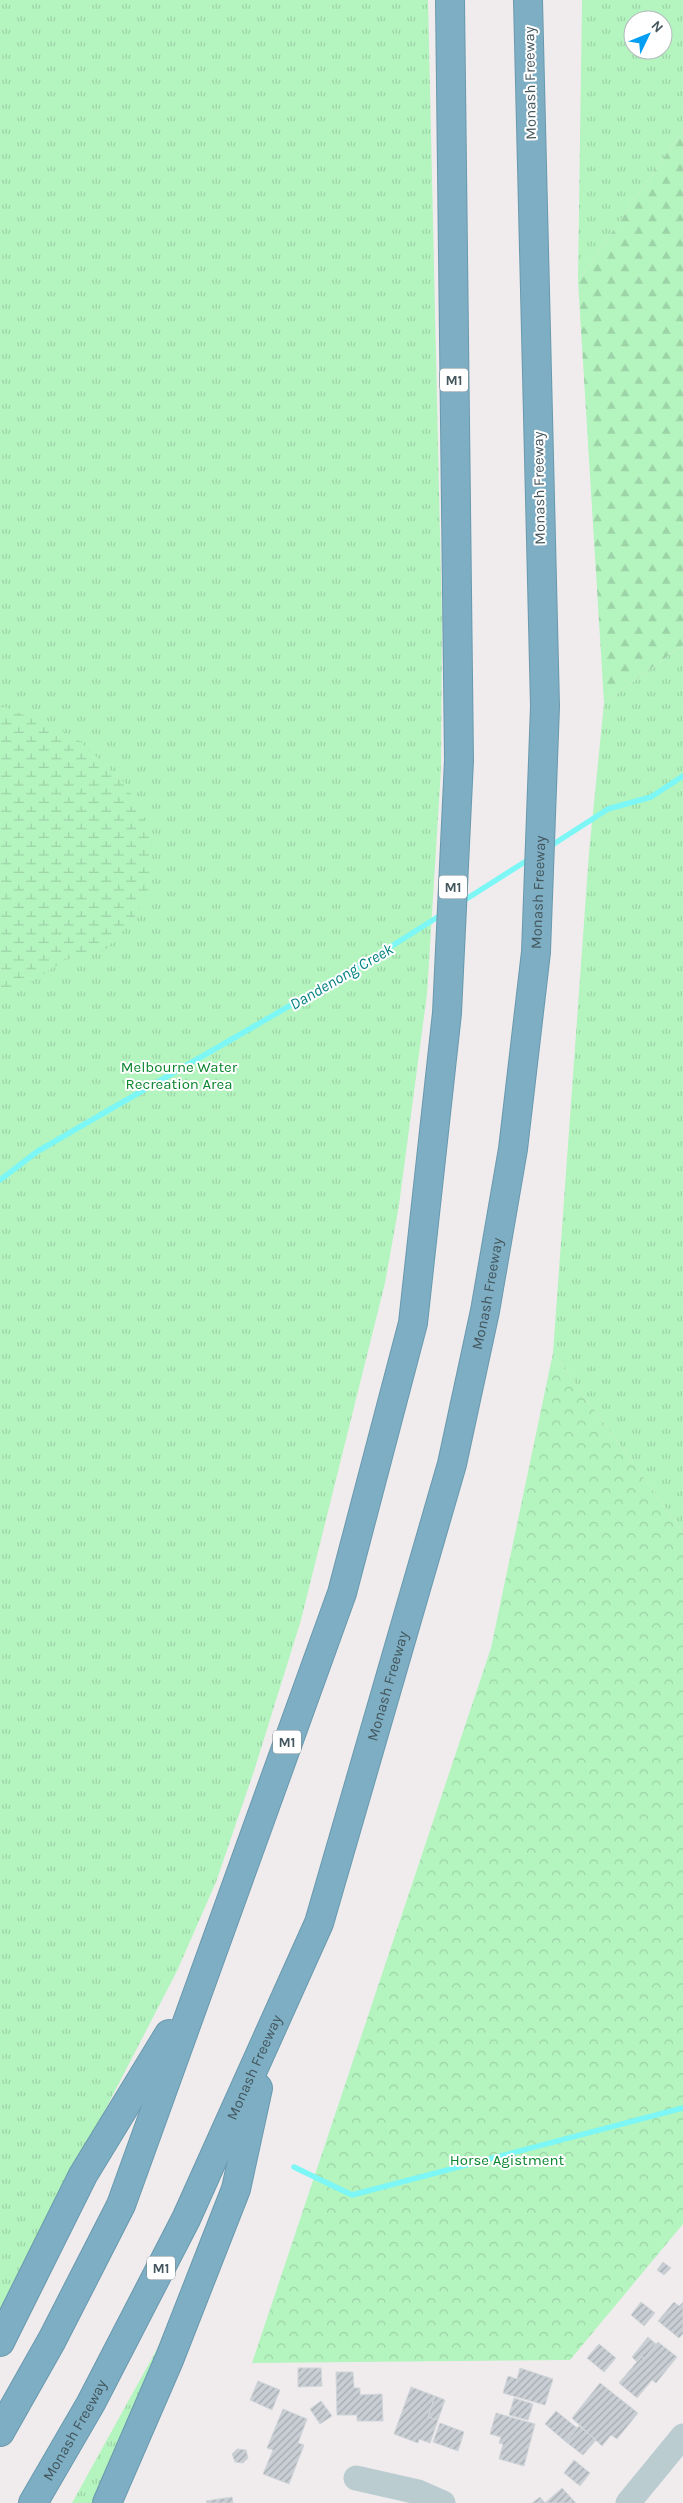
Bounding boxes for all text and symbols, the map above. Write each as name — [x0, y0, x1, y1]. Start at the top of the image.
north arrow — [623, 10, 673, 60]
text: N — [647, 17, 667, 36]
street label: Monash Freeway — [520, 26, 540, 140]
road number: M1 — [440, 368, 468, 392]
street label: Monash Freeway — [529, 431, 549, 545]
street label: Monash Freeway — [527, 835, 549, 949]
road number: M1 — [439, 876, 467, 899]
water label: Dandenong Creek — [286, 939, 397, 1014]
park label: Melbourne Water Recreation Area — [121, 1058, 238, 1093]
street label: Monash Freeway — [468, 1236, 507, 1351]
street label: Monash Freeway — [363, 1629, 412, 1743]
road number: M1 — [273, 1730, 301, 1754]
street label: Monash Freeway — [223, 2012, 286, 2123]
park label: Horse Agistment — [450, 2151, 565, 2169]
road number: M1 — [147, 2256, 175, 2280]
street label: Monash Freeway — [39, 2376, 111, 2484]

